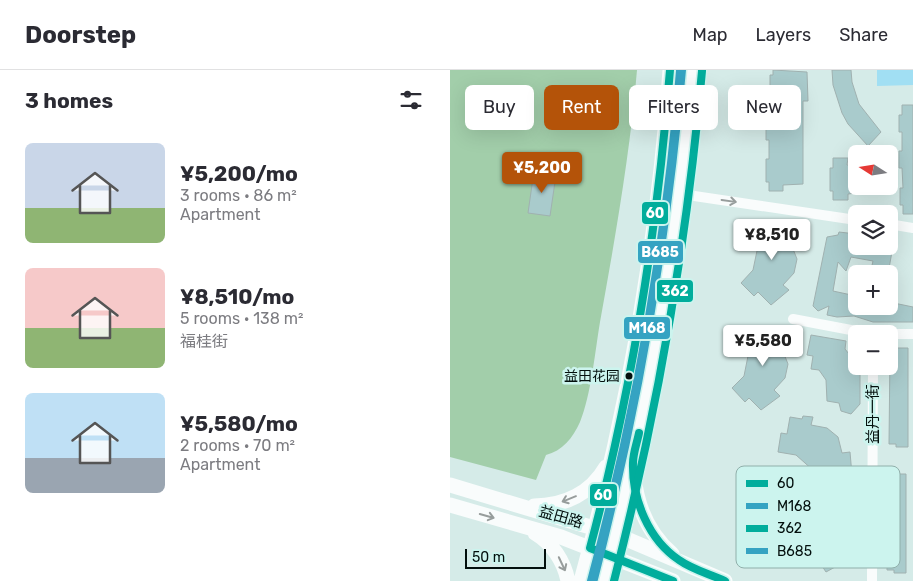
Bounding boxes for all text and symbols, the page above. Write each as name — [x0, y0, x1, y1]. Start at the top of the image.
text: Doorstep — [25, 21, 136, 49]
text: Map — [693, 24, 728, 46]
text: Layers — [756, 24, 811, 46]
text: Share — [839, 24, 888, 46]
chip: Buy — [465, 85, 534, 130]
chip: Rent — [544, 85, 619, 130]
chip: Filters — [629, 85, 718, 130]
chip: New — [728, 85, 801, 130]
icon: filters — [397, 86, 425, 114]
text: 3 homes — [25, 88, 113, 113]
north arrow — [848, 145, 898, 195]
map controls — [848, 145, 898, 375]
pin: ¥5,200 — [501, 152, 583, 194]
text: ¥5,200 — [513, 158, 571, 177]
text: ¥5,200/mo — [180, 161, 298, 186]
icon: home — [65, 163, 125, 223]
text: 3 rooms · 86 m² — [180, 186, 297, 205]
one-way arrow — [721, 196, 737, 206]
line badge: 60 — [641, 201, 669, 225]
text: Apartment — [180, 205, 260, 224]
text: 60 — [646, 205, 664, 222]
button: layers — [848, 205, 898, 255]
pin: ¥8,510 — [731, 218, 813, 261]
text: ¥8,510 — [744, 225, 800, 244]
line badge: B685 — [637, 240, 684, 264]
text: B685 — [641, 244, 679, 261]
button: + — [848, 265, 898, 315]
line badge: 362 — [656, 279, 694, 303]
text: 362 — [661, 283, 689, 300]
text: ¥8,510/mo — [180, 284, 294, 309]
icon: home — [65, 288, 125, 348]
text: 5 rooms · 138 m² — [180, 309, 303, 328]
line badge: M168 — [623, 316, 671, 340]
text: M168 — [628, 320, 666, 337]
pin: ¥5,580 — [722, 324, 804, 367]
button: − — [848, 325, 898, 375]
text: ¥5,580 — [734, 331, 792, 350]
text: 福桂街 — [180, 332, 228, 351]
place label: 益田花园 — [564, 368, 620, 385]
marker: 益田花园 — [624, 371, 634, 381]
street label: 益丹一街 — [864, 384, 882, 444]
text: ¥5,580/mo — [180, 411, 298, 436]
icon: home — [65, 413, 125, 473]
text: 2 rooms · 70 m² — [180, 436, 295, 455]
text: Apartment — [180, 455, 260, 474]
legend — [736, 466, 900, 568]
text: 60 — [777, 475, 794, 492]
line badge: 60 — [589, 483, 618, 507]
text: 60 — [594, 487, 612, 504]
one-way arrow — [562, 495, 577, 505]
text: M168 — [777, 498, 812, 515]
street label: 益田路 — [537, 502, 585, 532]
one-way arrow — [479, 512, 495, 522]
text: 362 — [777, 520, 802, 537]
text: B685 — [777, 543, 812, 560]
scale bar — [465, 546, 546, 569]
text: 50 m — [472, 549, 505, 566]
one-way arrow — [557, 556, 567, 571]

